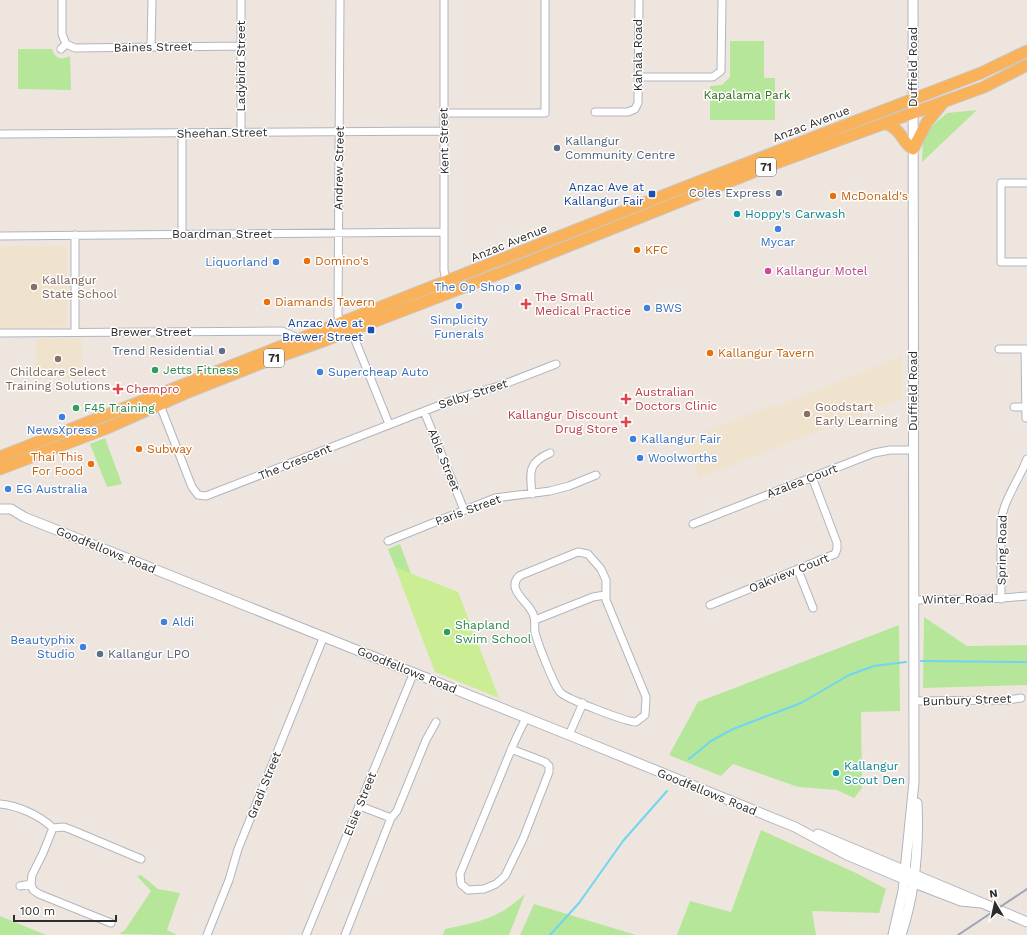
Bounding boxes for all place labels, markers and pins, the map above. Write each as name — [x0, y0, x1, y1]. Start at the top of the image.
place label: Kallangur Community Centre — [565, 134, 676, 162]
marker: Kallangur Community Centre — [552, 143, 562, 153]
place label: Anzac Ave at Kallangur Fair — [564, 180, 644, 208]
place label: Coles Express — [689, 186, 771, 200]
marker: Coles Express — [774, 188, 784, 198]
marker: Anzac Ave at Kallangur Fair — [647, 189, 657, 199]
place label: McDonald's — [841, 189, 908, 203]
marker: McDonald's — [828, 191, 838, 201]
place label: Hoppy's Carwash — [745, 207, 845, 221]
marker: Hoppy's Carwash — [732, 209, 742, 219]
marker: Mycar — [773, 224, 783, 234]
place label: Mycar — [761, 235, 796, 249]
place label: KFC — [645, 243, 668, 257]
marker: KFC — [632, 245, 642, 255]
place label: Domino's — [315, 254, 369, 268]
place label: Liquorland — [205, 255, 268, 269]
marker: Domino's — [302, 256, 312, 266]
marker: Liquorland — [271, 257, 281, 267]
place label: Kallangur Motel — [776, 264, 868, 278]
marker: Kallangur Motel — [763, 266, 773, 276]
place label: Kallangur State School — [42, 273, 118, 301]
place label: The Op Shop — [434, 280, 510, 294]
marker: Kallangur State School — [29, 282, 39, 292]
marker: The Op Shop — [513, 282, 523, 292]
place label: The Small Medical Practice — [535, 290, 631, 318]
place label: Diamands Tavern — [275, 295, 375, 309]
marker: Diamands Tavern — [262, 297, 272, 307]
marker: The Small Medical Practice — [520, 298, 532, 310]
marker: Simplicity Funerals — [454, 301, 464, 311]
place label: BWS — [655, 301, 682, 315]
marker: BWS — [642, 303, 652, 313]
place label: Simplicity Funerals — [430, 313, 489, 341]
place label: Anzac Ave at Brewer Street — [282, 316, 363, 344]
marker: Anzac Ave at Brewer Street — [366, 325, 376, 335]
place label: Trend Residential — [112, 344, 214, 358]
marker: Trend Residential — [217, 346, 227, 356]
place label: Kallangur Tavern — [718, 346, 814, 360]
marker: Kallangur Tavern — [705, 348, 715, 358]
marker: Childcare Select Training Solutions — [53, 354, 63, 364]
place label: Jetts Fitness — [163, 363, 239, 377]
place label: Childcare Select Training Solutions — [6, 365, 110, 393]
marker: Jetts Fitness — [150, 365, 160, 375]
place label: Supercheap Auto — [328, 365, 429, 379]
marker: Supercheap Auto — [315, 367, 325, 377]
place label: Chempro — [126, 382, 179, 396]
marker: Chempro — [113, 384, 123, 394]
place label: Australian Doctors Clinic — [635, 385, 718, 413]
marker: Australian Doctors Clinic — [620, 393, 632, 405]
place label: Goodstart Early Learning — [815, 400, 898, 428]
place label: F45 Training — [84, 401, 155, 415]
marker: F45 Training — [71, 403, 81, 413]
place label: Kallangur Discount Drug Store — [508, 408, 618, 436]
marker: Goodstart Early Learning — [802, 409, 812, 419]
marker: NewsXpress — [57, 412, 67, 422]
marker: Kallangur Discount Drug Store — [621, 417, 631, 427]
place label: NewsXpress — [27, 423, 97, 437]
place label: Kallangur Fair — [641, 432, 721, 446]
marker: Kallangur Fair — [628, 434, 638, 444]
place label: Subway — [147, 442, 193, 456]
marker: Subway — [134, 444, 144, 454]
place label: Thai This For Food — [31, 450, 83, 478]
place label: Woolworths — [648, 451, 717, 465]
marker: Woolworths — [635, 453, 645, 463]
marker: Thai This For Food — [86, 459, 96, 469]
place label: EG Australia — [16, 482, 88, 496]
marker: EG Australia — [3, 484, 13, 494]
place label: Aldi — [172, 615, 194, 629]
marker: Aldi — [159, 617, 169, 627]
place label: Shapland Swim School — [455, 618, 532, 646]
marker: Shapland Swim School — [442, 627, 452, 637]
place label: Beautyphix Studio — [10, 633, 75, 661]
marker: Beautyphix Studio — [78, 642, 88, 652]
place label: Kallangur LPO — [108, 647, 190, 661]
marker: Kallangur LPO — [95, 649, 105, 659]
place label: Kallangur Scout Den — [844, 759, 905, 787]
marker: Kallangur Scout Den — [831, 768, 841, 778]

